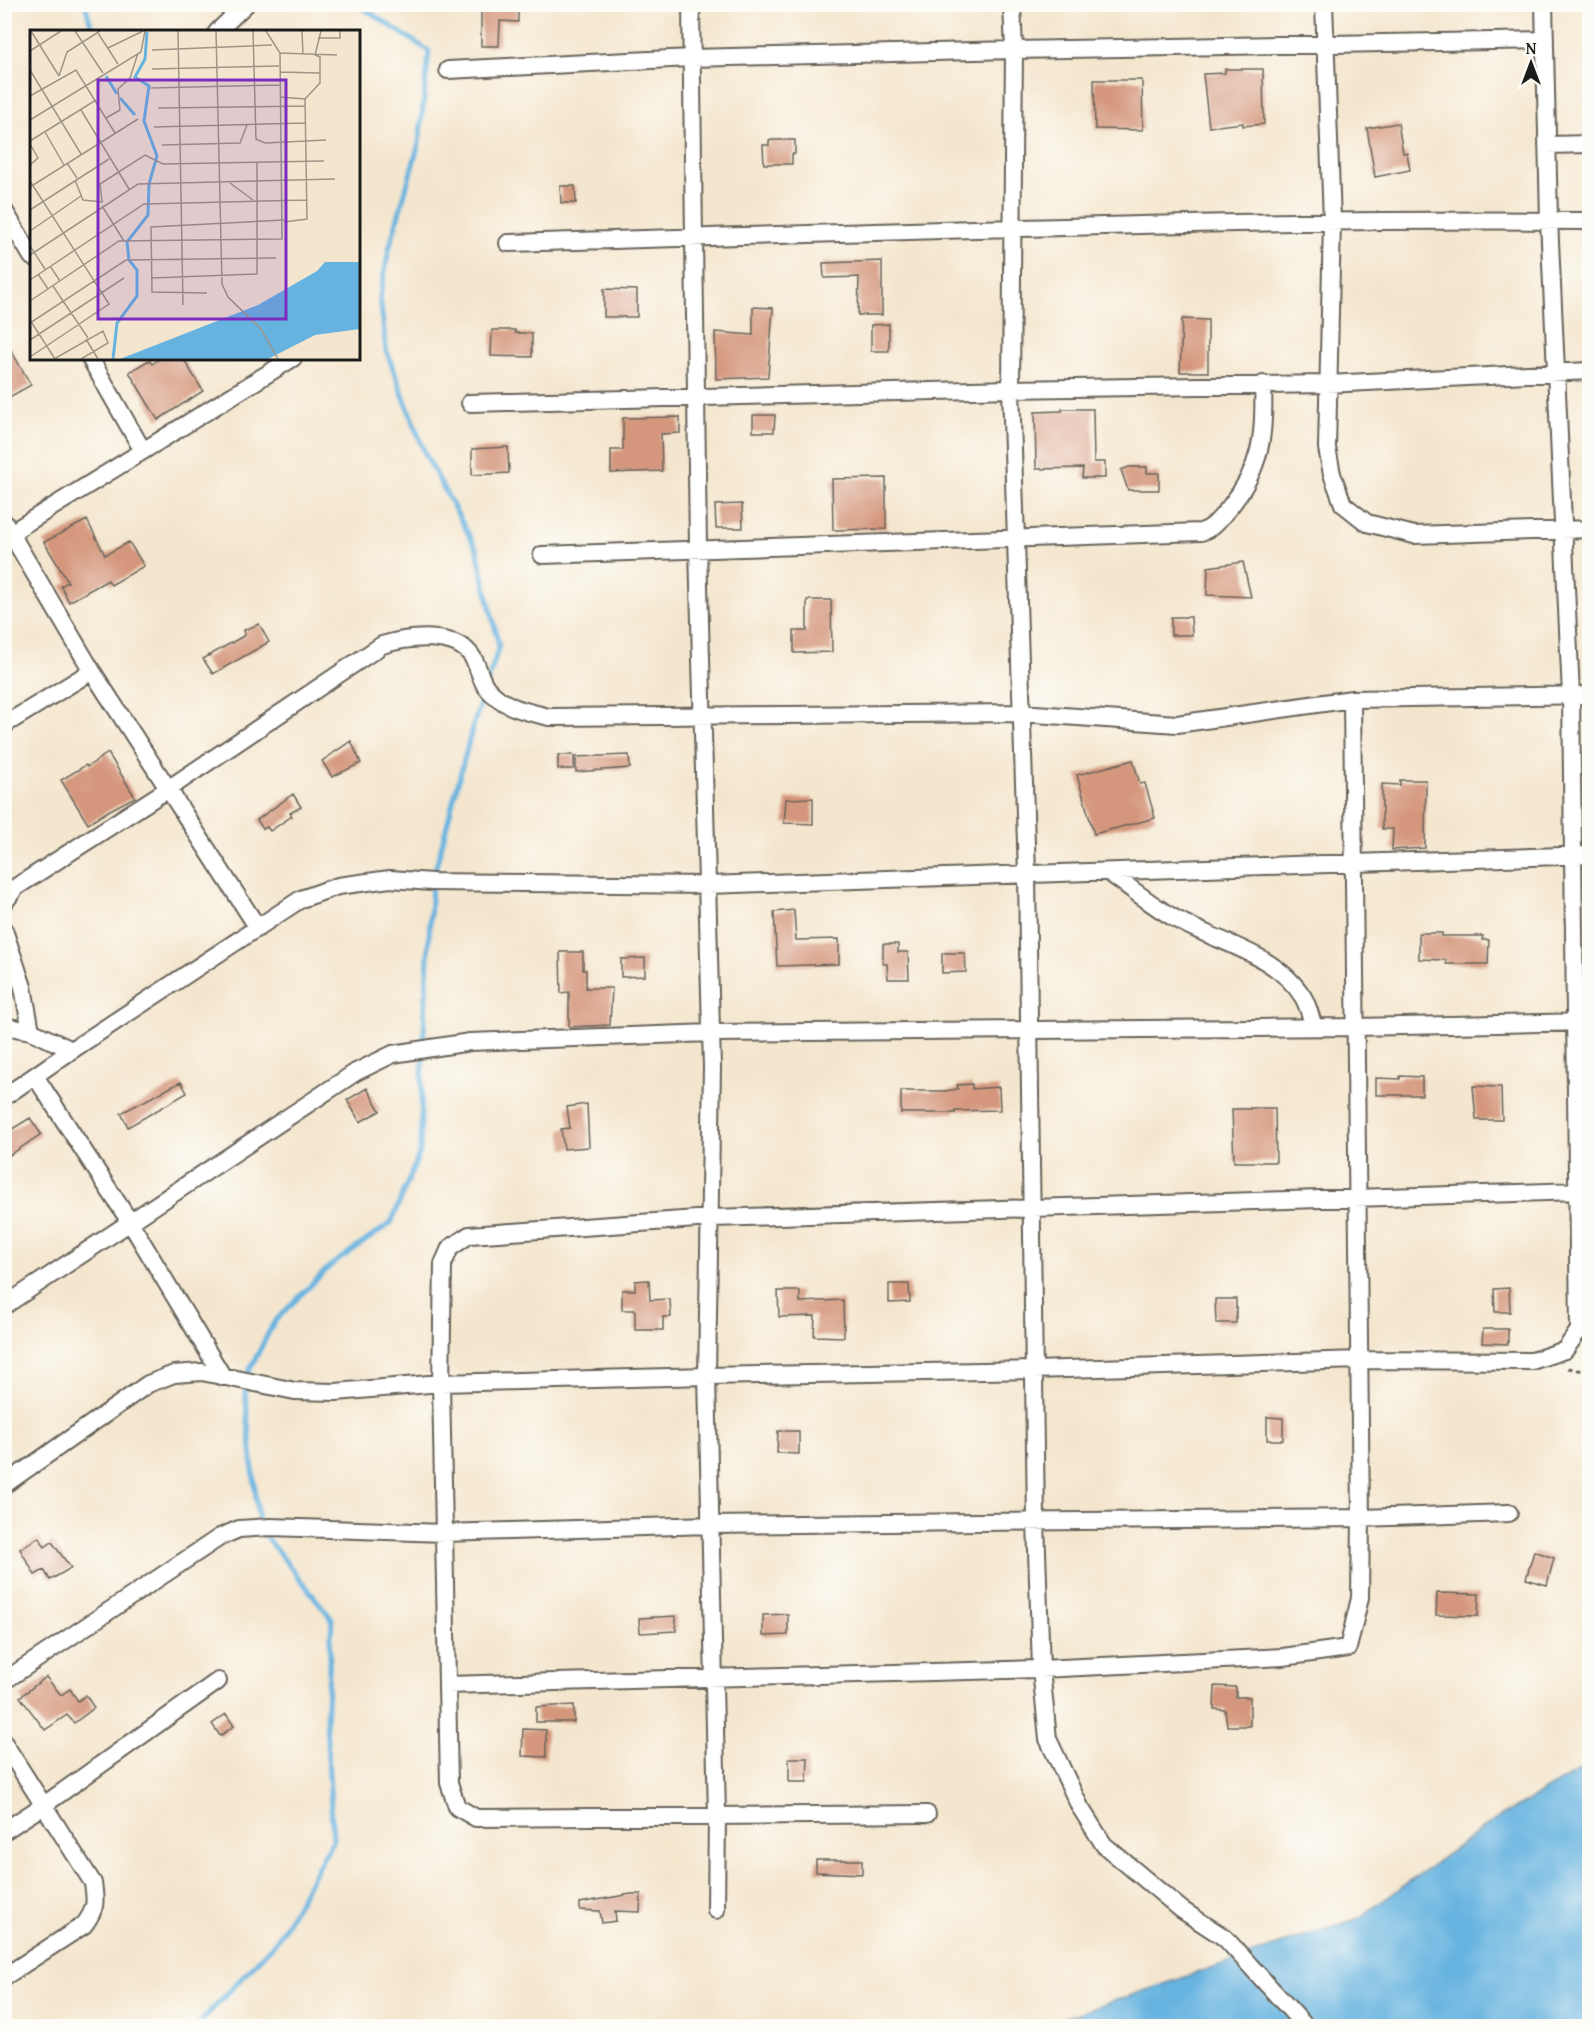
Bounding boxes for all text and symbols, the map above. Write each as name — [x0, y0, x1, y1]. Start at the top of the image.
inset map — [30, 30, 360, 360]
north arrow — [1501, 33, 1561, 93]
text: N — [1526, 36, 1537, 60]

